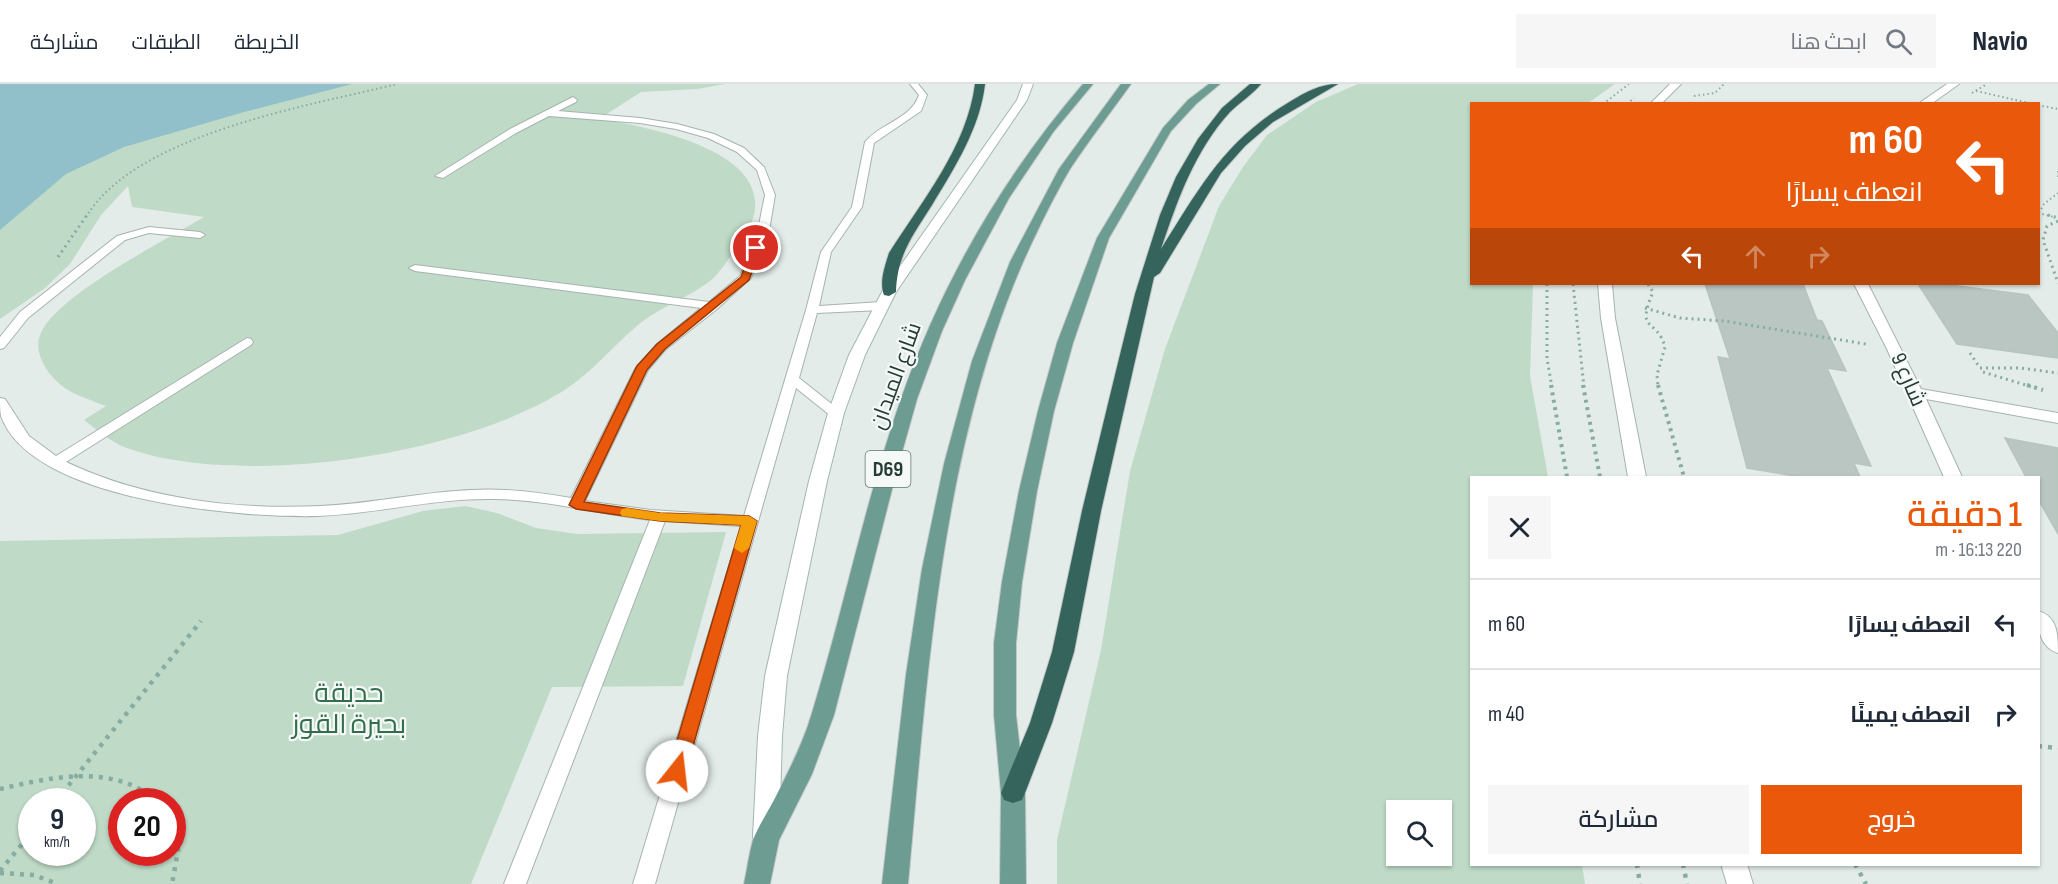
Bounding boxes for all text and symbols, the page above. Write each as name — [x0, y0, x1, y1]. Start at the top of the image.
search box — [1516, 14, 1936, 68]
icon: search — [1882, 25, 1915, 58]
text: Navio — [1972, 25, 2028, 58]
text: ابحث هنا — [1790, 29, 1867, 56]
text: مشاركة — [30, 30, 99, 55]
text: الطبقات — [132, 30, 201, 55]
text: الخريطة — [234, 30, 300, 55]
text: 60 m — [1849, 115, 1923, 166]
icon: left — [1944, 126, 2022, 204]
text: انعطف يسارًا — [1786, 177, 1923, 209]
pin — [730, 222, 781, 273]
icon: arrive — [739, 231, 772, 264]
icon: left — [1676, 240, 1709, 273]
icon: ahead — [1739, 240, 1772, 273]
icon: right — [1802, 240, 1835, 273]
street label: شارع الميدان — [864, 319, 928, 433]
street label: شارع 9 — [1884, 349, 1932, 411]
road number: D69 — [866, 451, 910, 487]
text: 1 دقيقة — [1907, 494, 2022, 537]
button: close — [1488, 496, 1551, 559]
text: 220 m · 16:13 — [1935, 538, 2022, 562]
icon: left — [1989, 608, 2022, 641]
text: 60 m — [1488, 611, 1525, 638]
text: انعطف يسارًا — [1848, 612, 1971, 639]
park label: حديقة بحيرة القوز — [290, 678, 406, 741]
icon: right — [1989, 698, 2022, 731]
text: 40 m — [1488, 701, 1525, 728]
text: انعطف يمينًا — [1850, 702, 1971, 729]
position arrow — [645, 739, 709, 803]
button: مشاركة — [1488, 785, 1749, 854]
button: خروج — [1761, 785, 2022, 854]
speed limit sign: 20 — [108, 788, 186, 866]
map controls — [1386, 800, 1452, 866]
button: search — [1386, 800, 1452, 866]
text: 9 — [50, 802, 64, 838]
text: km/h — [44, 833, 70, 852]

